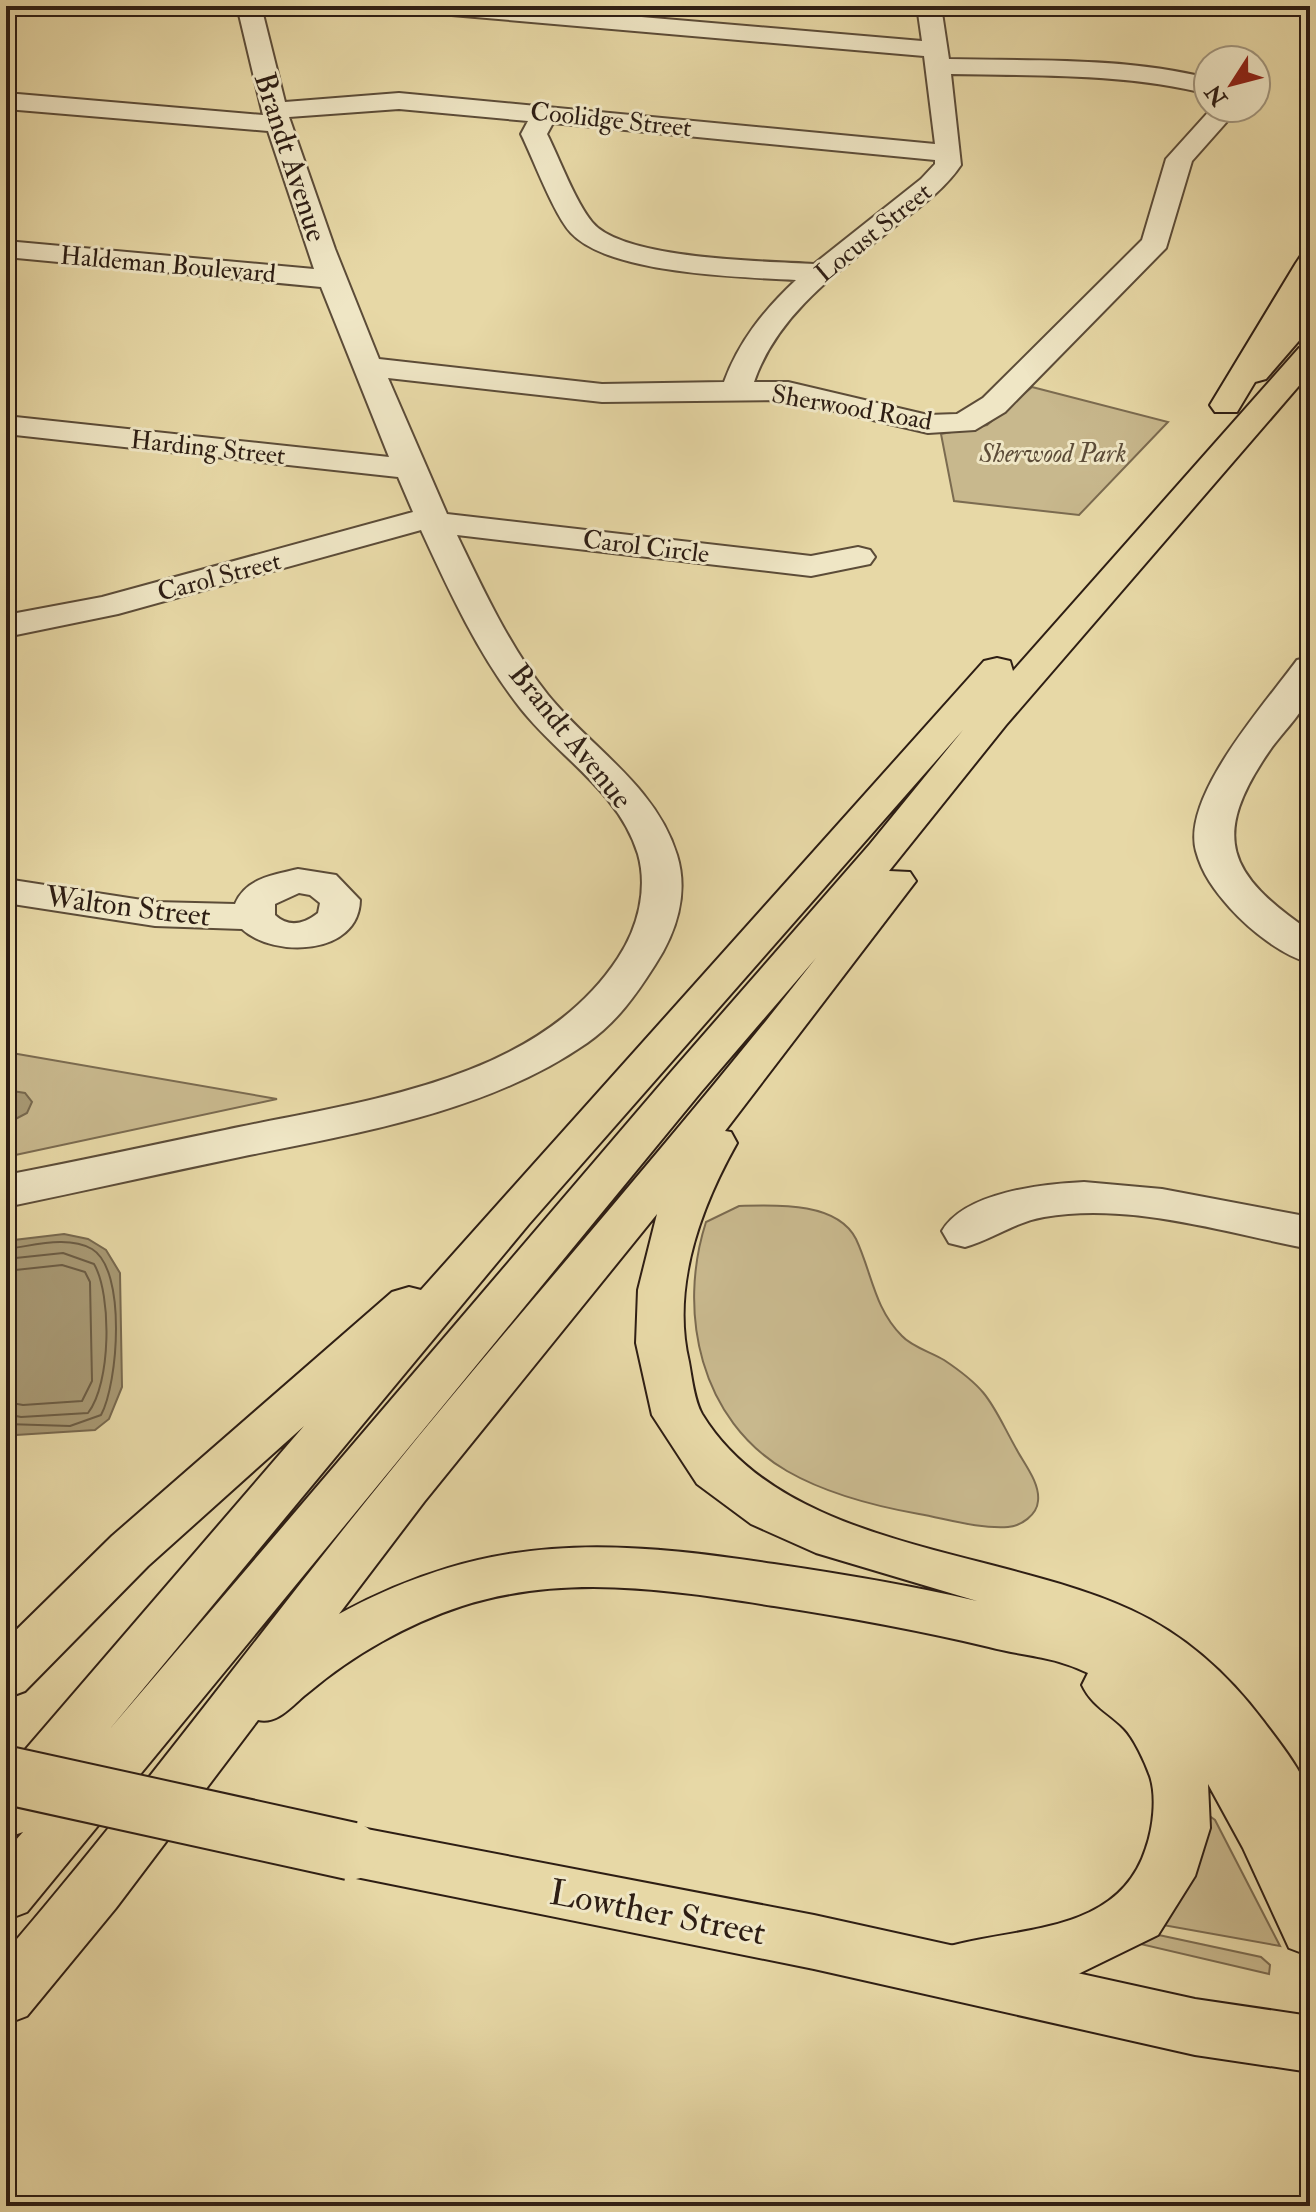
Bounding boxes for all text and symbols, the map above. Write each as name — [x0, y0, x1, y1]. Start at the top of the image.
north arrow — [1192, 44, 1272, 124]
street label: Brandt Avenue — [246, 68, 335, 247]
text: N — [1199, 79, 1234, 112]
street label: Coolidge Street — [529, 96, 693, 144]
street label: Locust Street — [809, 176, 938, 290]
street label: Haldeman Boulevard — [59, 240, 277, 290]
street label: Sherwood Road — [769, 378, 935, 438]
street label: Harding Street — [129, 424, 287, 472]
park label: Sherwood Park — [979, 438, 1127, 470]
street label: Carol Circle — [581, 523, 711, 571]
street label: Carol Street — [154, 545, 284, 609]
street label: Brandt Avenue — [501, 656, 640, 816]
street label: Walton Street — [42, 878, 213, 935]
street label: Lowther Street — [546, 1869, 769, 1955]

